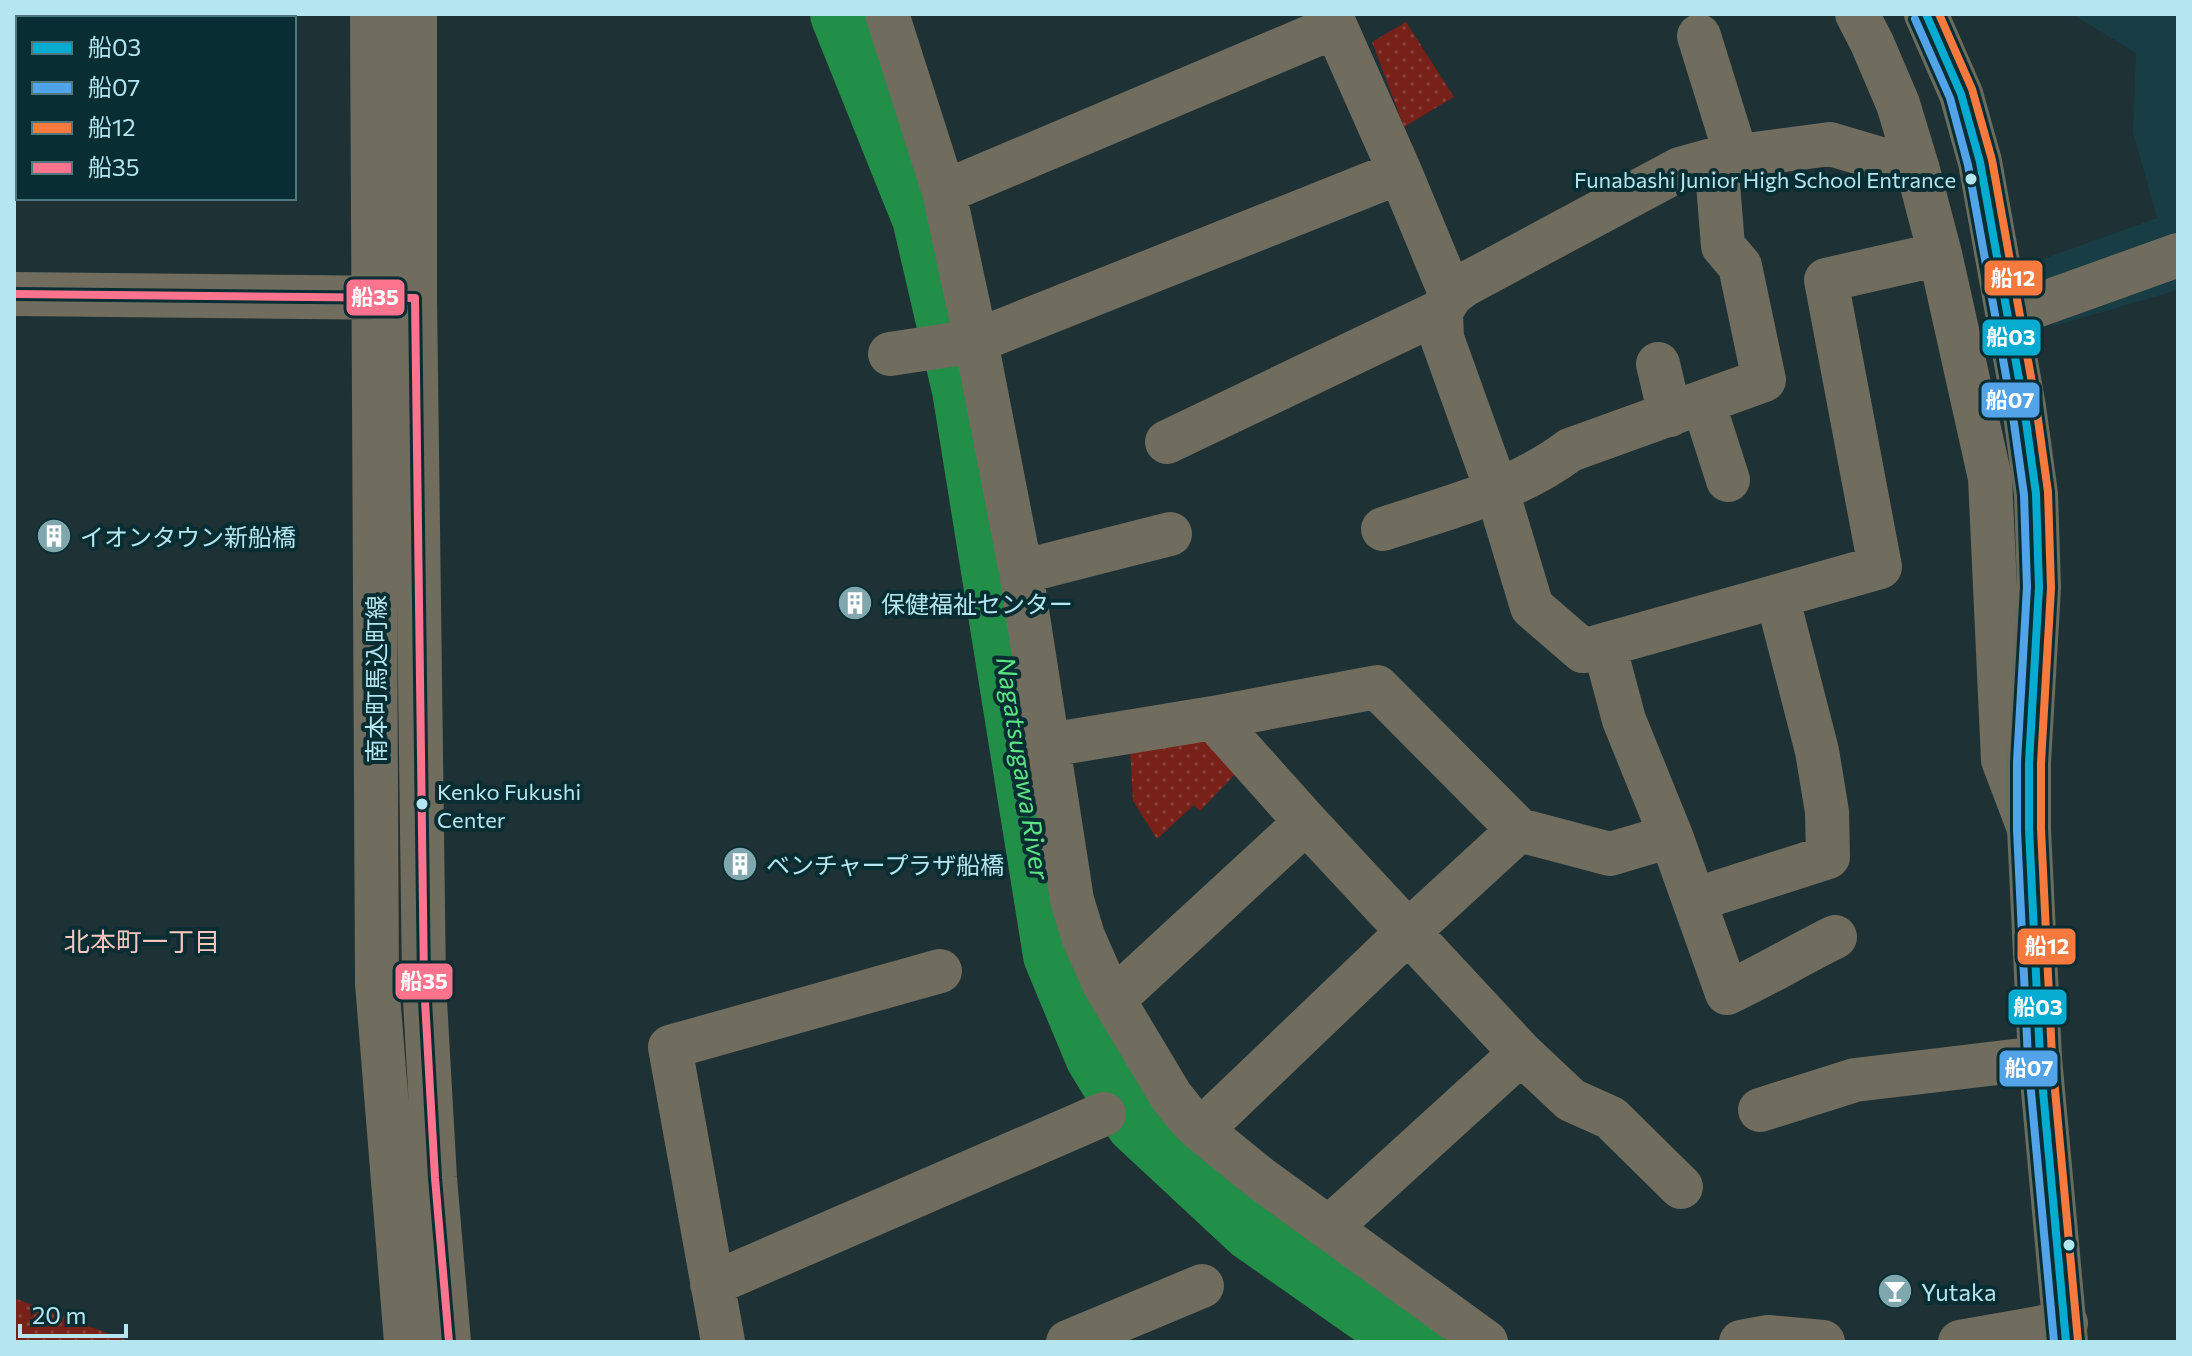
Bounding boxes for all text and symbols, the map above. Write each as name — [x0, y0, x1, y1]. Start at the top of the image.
legend — [16, 16, 296, 200]
text: 船03 — [88, 32, 141, 61]
text: 船07 — [88, 72, 140, 101]
text: 船12 — [88, 112, 136, 141]
text: 船35 — [88, 152, 139, 181]
place label: Funabashi Junior High School Entrance — [1574, 166, 1956, 193]
marker: Funabashi Junior High School Entrance — [1963, 171, 1979, 187]
line badge: 船12 — [1983, 259, 2044, 297]
text: 船12 — [1991, 264, 2035, 291]
line badge: 船35 — [345, 278, 406, 317]
text: 船35 — [351, 283, 399, 310]
line badge: 船03 — [1981, 318, 2042, 357]
text: 船03 — [1986, 323, 2036, 350]
line badge: 船07 — [1980, 381, 2041, 419]
text: 船07 — [1986, 386, 2034, 413]
building icon: イオンタウン新船橋 — [35, 517, 73, 555]
place label: イオンタウン新船橋 — [80, 522, 296, 551]
building icon: 保健福祉センター — [836, 584, 874, 622]
place label: 保健福祉センター — [881, 589, 1073, 618]
street label: 南本町馬込町線 — [361, 595, 390, 763]
water label: Nagatsugawa River — [991, 654, 1057, 883]
place label: Kenko Fukushi Center — [437, 778, 581, 833]
marker: Kenko Fukushi Center — [414, 796, 430, 812]
building icon: ベンチャープラザ船橋 — [721, 845, 759, 883]
place label: ベンチャープラザ船橋 — [766, 850, 1004, 879]
district label: 北本町一丁目 — [64, 925, 220, 956]
line badge: 船12 — [2016, 927, 2077, 966]
text: 船12 — [2025, 932, 2069, 959]
line badge: 船35 — [394, 962, 454, 1001]
text: 船35 — [400, 967, 448, 994]
line badge: 船03 — [2007, 988, 2068, 1026]
text: 船03 — [2013, 993, 2063, 1020]
line badge: 船07 — [1998, 1049, 2059, 1088]
text: 船07 — [2005, 1054, 2053, 1081]
unlabelled marker — [2061, 1237, 2077, 1253]
bar icon: Yutaka — [1876, 1272, 1914, 1310]
place label: Yutaka — [1921, 1277, 1997, 1306]
scale bar — [20, 1288, 126, 1338]
text: 20 m — [32, 1300, 86, 1329]

